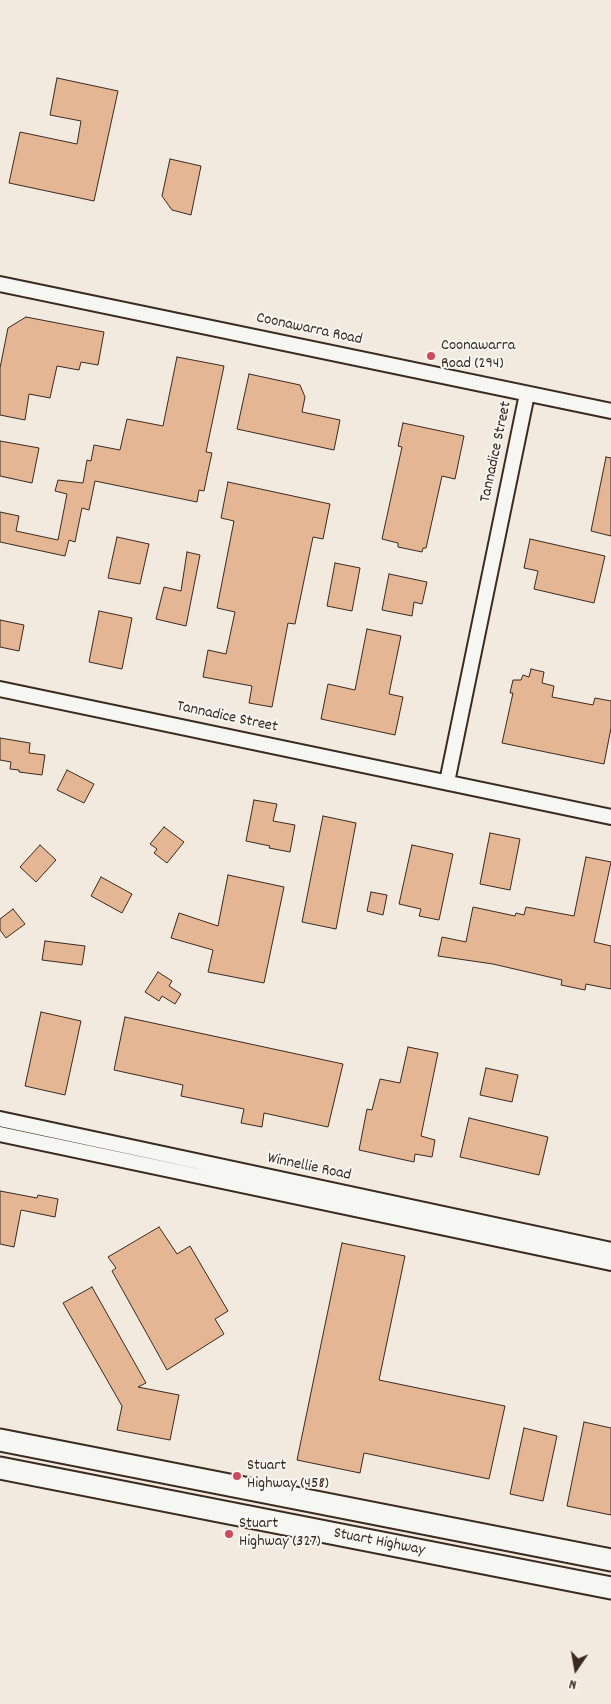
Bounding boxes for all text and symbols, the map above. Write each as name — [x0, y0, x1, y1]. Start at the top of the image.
street label: Coonawarra Road — [254, 309, 364, 351]
place label: Coonawarra Road (294) — [441, 337, 515, 375]
marker: Coonawarra Road (294) — [425, 350, 437, 362]
street label: Tannadice Street — [477, 400, 517, 504]
street label: Tannadice Street — [175, 698, 279, 738]
street label: Winnellie Road — [265, 1150, 353, 1186]
place label: Stuart Highway (458) — [247, 1457, 329, 1495]
marker: Stuart Highway (458) — [231, 1470, 243, 1482]
place label: Stuart Highway (327) — [239, 1515, 321, 1553]
street label: Stuart Highway — [332, 1525, 426, 1561]
marker: Stuart Highway (327) — [223, 1528, 235, 1540]
north arrow — [551, 1644, 601, 1694]
text: N — [567, 1673, 578, 1694]

